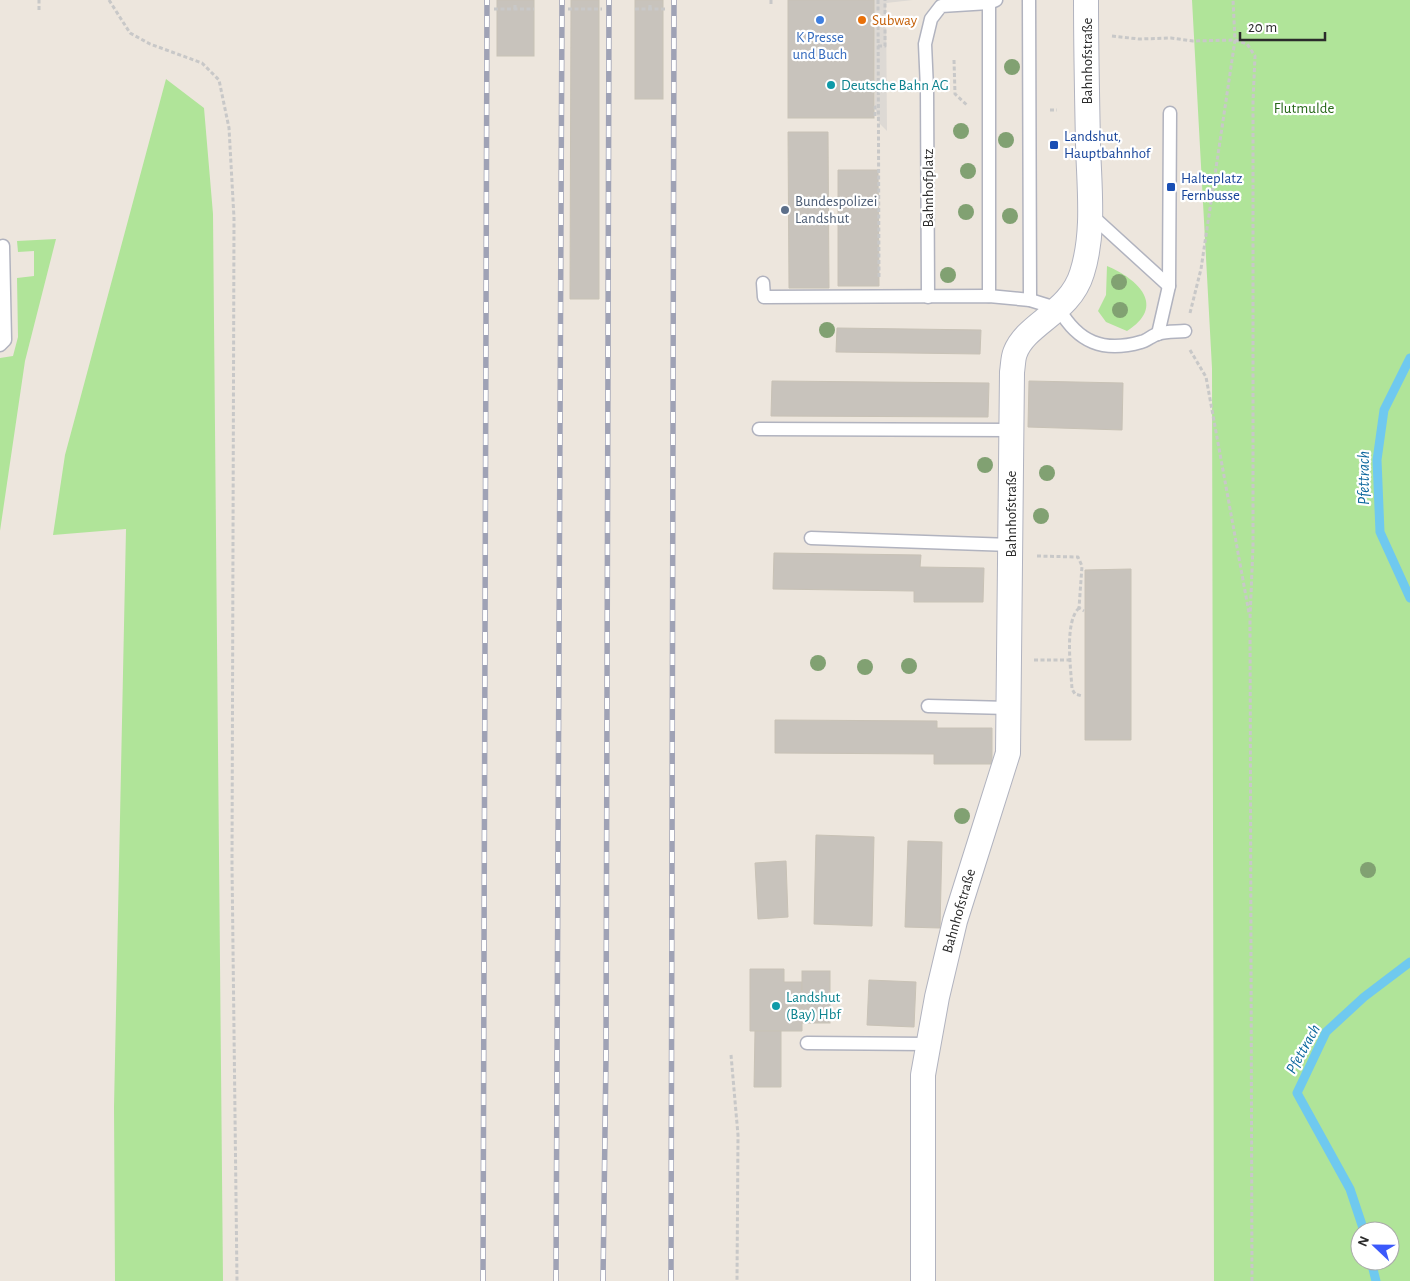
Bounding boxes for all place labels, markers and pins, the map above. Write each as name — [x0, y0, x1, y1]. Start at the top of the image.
place label: Subway — [872, 13, 918, 28]
marker: K Presse und Buch — [814, 14, 826, 26]
marker: Subway — [856, 14, 868, 26]
place label: K Presse und Buch — [793, 30, 847, 62]
place label: Deutsche Bahn AG — [841, 78, 949, 93]
marker: Deutsche Bahn AG — [825, 79, 837, 91]
place label: Landshut, Hauptbahnhof — [1064, 129, 1152, 161]
marker: Landshut, Hauptbahnhof — [1048, 139, 1060, 151]
place label: Halteplatz Fernbusse — [1181, 171, 1242, 203]
marker: Halteplatz Fernbusse — [1165, 181, 1177, 193]
place label: Bundespolizei Landshut — [795, 194, 877, 226]
marker: Bundespolizei Landshut — [779, 204, 791, 216]
place label: Landshut (Bay) Hbf — [786, 990, 842, 1022]
marker: Landshut (Bay) Hbf — [770, 1000, 782, 1012]

